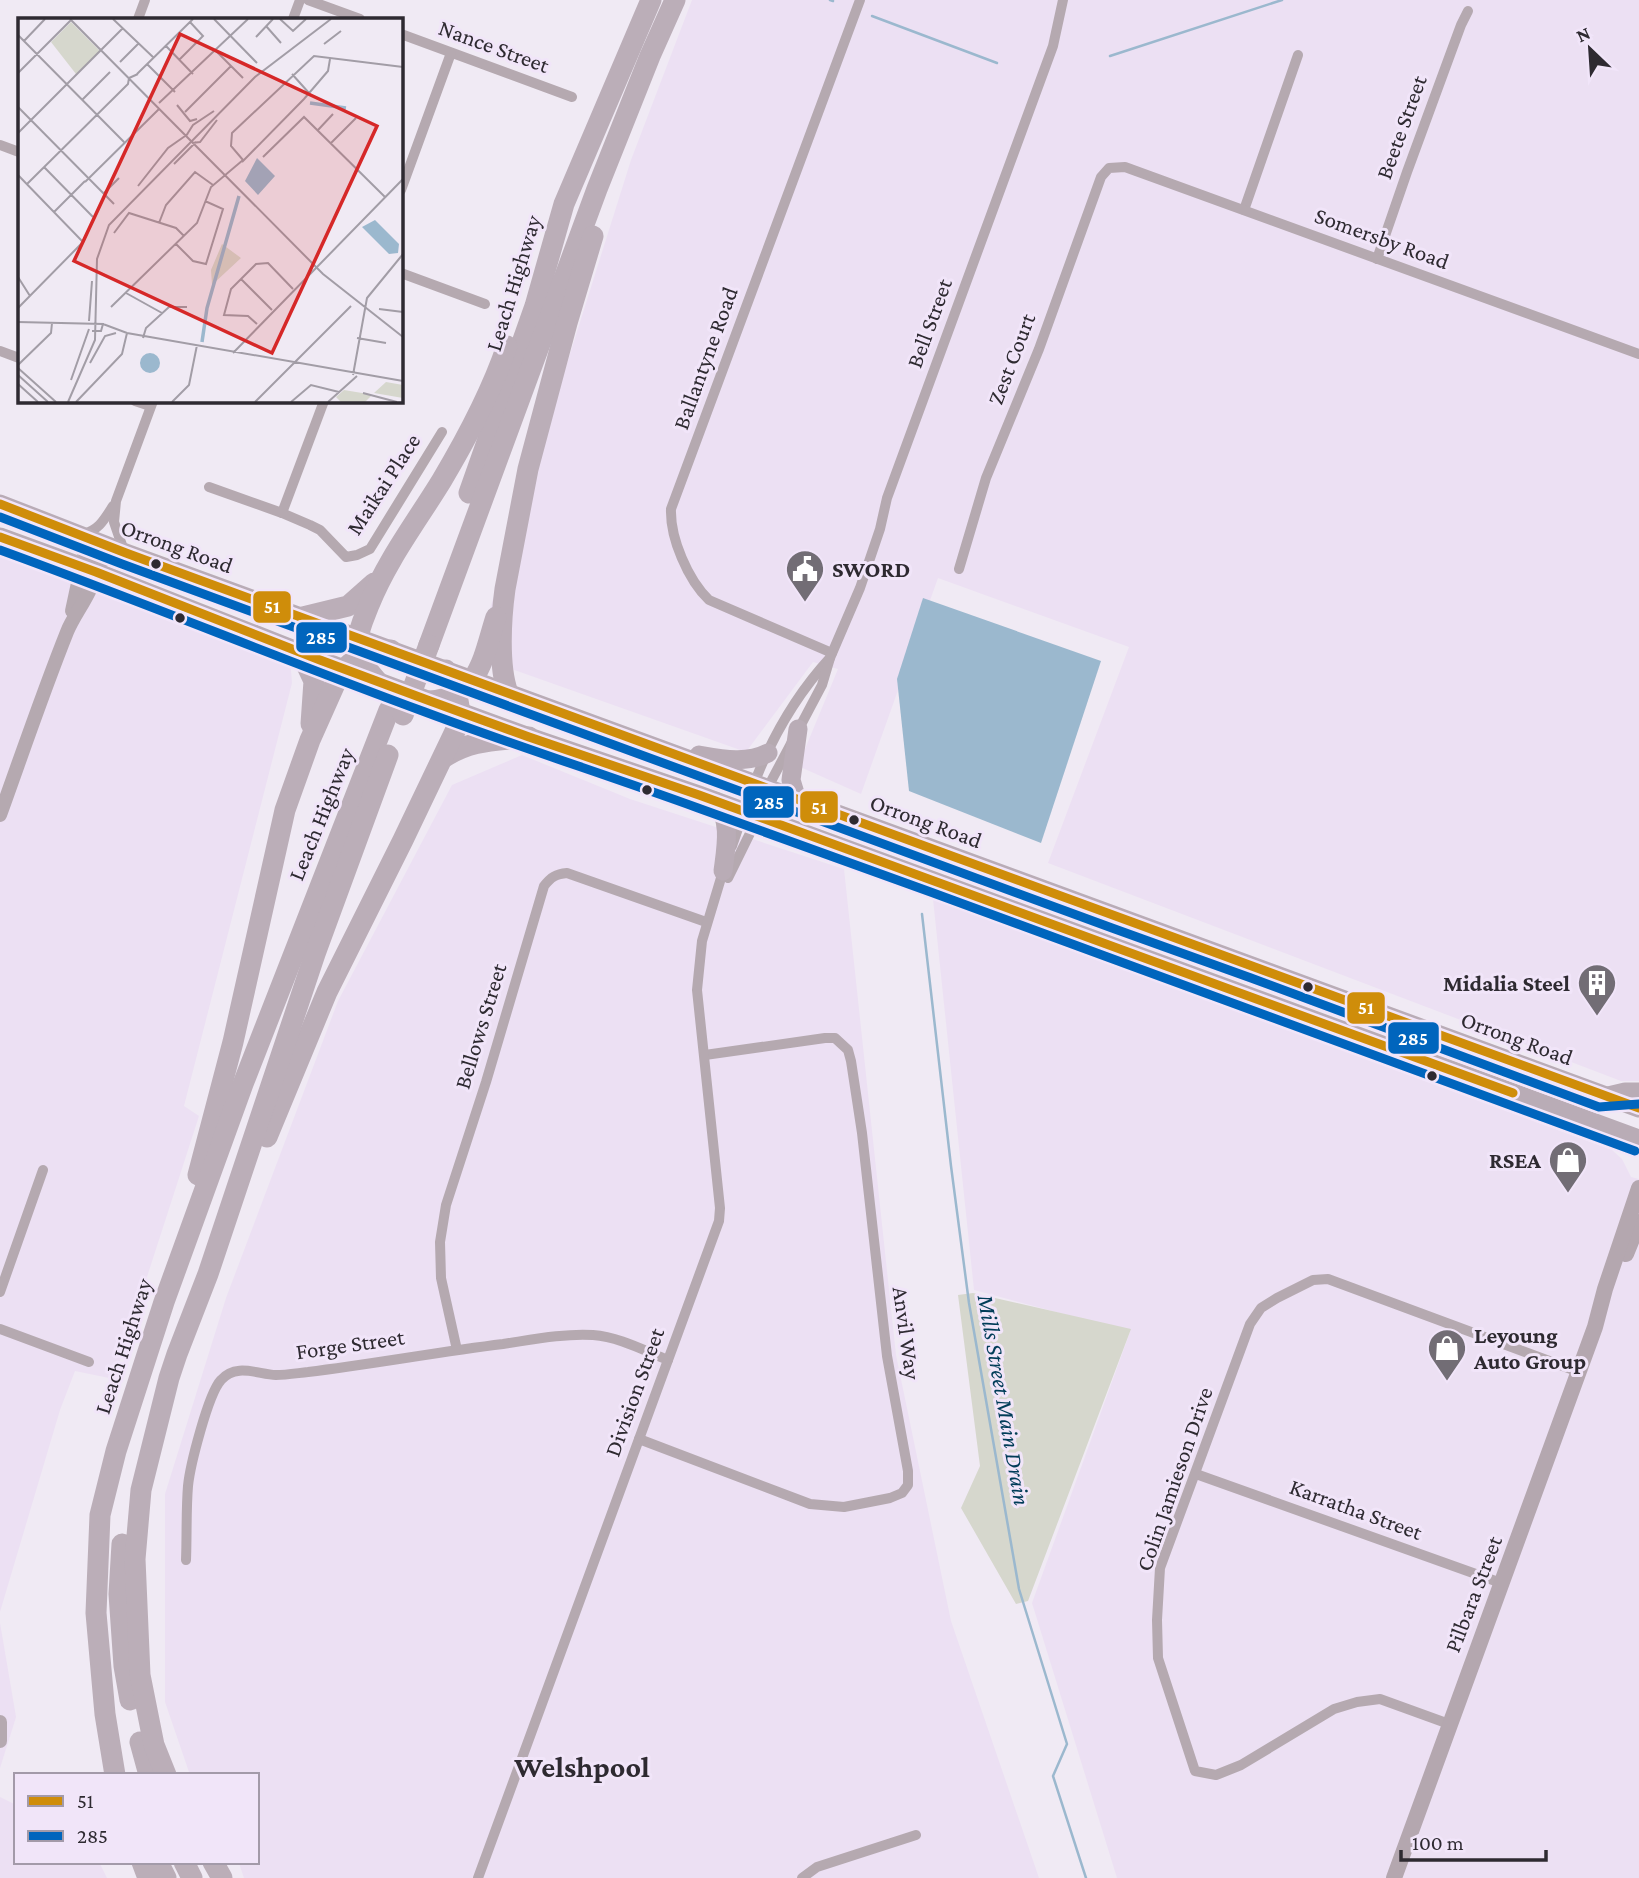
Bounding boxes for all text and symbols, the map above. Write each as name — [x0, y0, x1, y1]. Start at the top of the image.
street label: Nance Street — [435, 14, 553, 78]
north arrow — [1555, 14, 1625, 84]
inset map — [18, 18, 402, 402]
text: N — [1573, 22, 1593, 46]
street label: Beete Street — [1370, 71, 1432, 182]
street label: Somersby Road — [1311, 202, 1453, 274]
street label: Leach Highway — [480, 212, 546, 354]
street label: Bell Street — [901, 275, 957, 371]
street label: Ballantyne Road — [667, 283, 743, 433]
street label: Zest Court — [982, 309, 1040, 408]
street label: Maikai Place — [341, 429, 425, 539]
street label: Orrong Road — [118, 514, 236, 578]
public building icon: SWORD — [784, 548, 826, 603]
place label: SWORD — [832, 556, 910, 582]
unlabelled marker — [149, 557, 163, 571]
line badge: 51 — [252, 590, 292, 624]
text: 51 — [264, 596, 280, 617]
unlabelled marker — [173, 611, 187, 625]
line badge: 285 — [295, 621, 348, 654]
text: 285 — [306, 627, 336, 648]
street label: Leach Highway — [283, 744, 360, 884]
unlabelled marker — [640, 783, 654, 797]
line badge: 285 — [742, 785, 795, 819]
street label: Orrong Road — [867, 789, 985, 853]
line badge: 51 — [799, 790, 839, 824]
text: 285 — [754, 792, 784, 813]
text: 51 — [811, 797, 827, 818]
unlabelled marker — [847, 813, 861, 827]
street label: Bellows Street — [449, 960, 512, 1092]
building icon: Midalia Steel — [1576, 962, 1618, 1017]
place label: Midalia Steel — [1443, 970, 1570, 996]
unlabelled marker — [1301, 980, 1315, 994]
line badge: 51 — [1346, 991, 1386, 1025]
text: 51 — [1358, 997, 1374, 1018]
street label: Orrong Road — [1458, 1006, 1576, 1070]
line badge: 285 — [1387, 1021, 1440, 1055]
text: 285 — [1398, 1028, 1428, 1049]
unlabelled marker — [1425, 1069, 1439, 1083]
shop icon: RSEA — [1547, 1139, 1589, 1194]
place label: RSEA — [1489, 1147, 1541, 1173]
street label: Leach Highway — [89, 1275, 157, 1417]
street label: Anvil Way — [888, 1285, 926, 1382]
water label: Mills Street Main Drain — [972, 1291, 1036, 1508]
place label: Leyoung Auto Group — [1473, 1322, 1586, 1374]
street label: Forge Street — [294, 1323, 406, 1364]
street label: Division Street — [599, 1324, 669, 1460]
shop icon: Leyoung Auto Group — [1426, 1327, 1468, 1382]
street label: Colin Jamieson Drive — [1130, 1384, 1218, 1574]
street label: Karratha Street — [1286, 1473, 1426, 1545]
street label: Pilbara Street — [1439, 1532, 1507, 1656]
district label: Welshpool — [513, 1750, 650, 1783]
legend — [14, 1773, 259, 1864]
text: 51 — [77, 1789, 94, 1813]
scale bar — [1401, 1818, 1546, 1862]
text: 285 — [77, 1824, 108, 1848]
text: 100 m — [1412, 1831, 1464, 1855]

